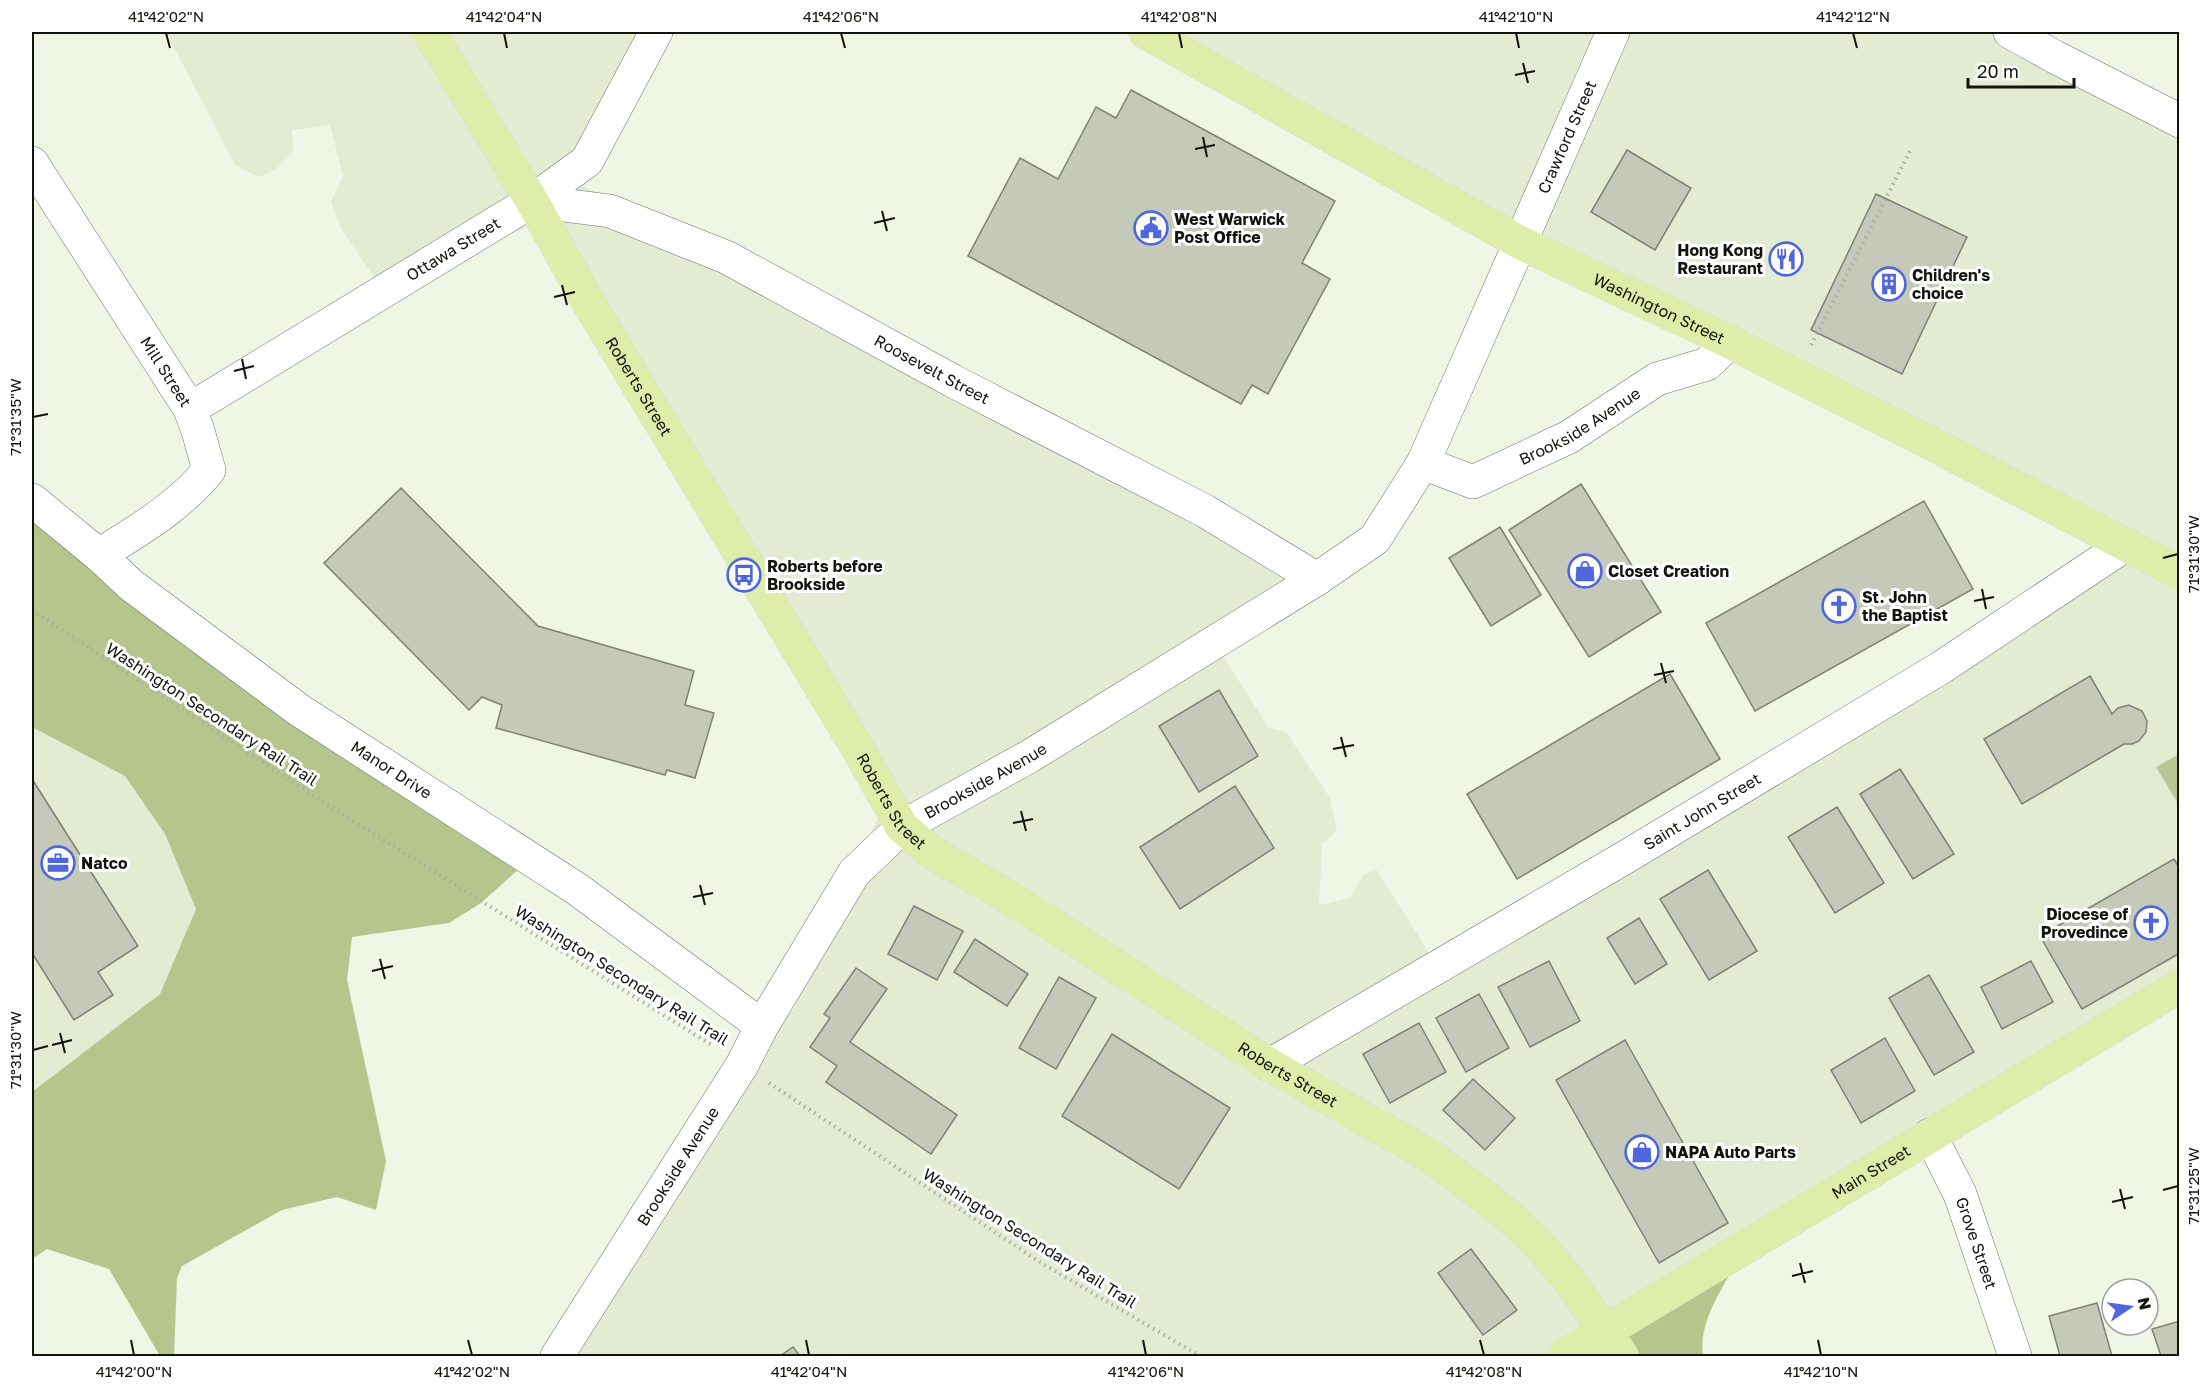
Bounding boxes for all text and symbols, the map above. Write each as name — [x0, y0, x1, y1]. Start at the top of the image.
text: 41°42'02"N — [128, 7, 204, 25]
text: 41°42'04"N — [466, 7, 542, 25]
text: 41°42'06"N — [803, 7, 879, 25]
text: 41°42'08"N — [1141, 7, 1217, 25]
text: 41°42'10"N — [1479, 7, 1553, 25]
text: 41°42'12"N — [1816, 7, 1890, 25]
scale bar — [1968, 51, 2074, 89]
text: 20 m — [1977, 60, 2019, 82]
street label: Crawford Street — [1533, 77, 1600, 197]
place label: West Warwick Post Office — [1174, 209, 1286, 247]
public building icon: West Warwick Post Office — [1133, 210, 1169, 246]
street label: Ottawa Street — [402, 213, 504, 285]
place label: Hong Kong Restaurant — [1677, 240, 1763, 278]
restaurant icon: Hong Kong Restaurant — [1768, 241, 1804, 277]
place label: Children's choice — [1912, 265, 1990, 303]
building icon: Children's choice — [1871, 266, 1907, 302]
street label: Washington Street — [1590, 269, 1728, 348]
street label: Roosevelt Street — [871, 330, 993, 408]
street label: Mill Street — [136, 333, 196, 411]
street label: Roberts Street — [601, 333, 677, 440]
text: 71°31'35"W — [6, 378, 24, 456]
street label: Brookside Avenue — [1516, 383, 1644, 469]
text: 71°31'30"W — [2184, 515, 2202, 593]
shop icon: Closet Creation — [1567, 553, 1603, 589]
place label: Roberts before Brookside — [767, 556, 883, 594]
bus stop icon: Roberts before Brookside — [726, 557, 762, 593]
place label: Closet Creation — [1608, 561, 1729, 581]
place label: St. John the Baptist — [1862, 587, 1948, 625]
church icon: St. John the Baptist — [1821, 588, 1857, 624]
street label: Washington Secondary Rail Trail — [102, 638, 322, 790]
street label: Manor Drive — [347, 736, 436, 803]
street label: Brookside Avenue — [920, 738, 1050, 823]
street label: Roberts Street — [852, 749, 930, 854]
street label: Saint John Street — [1640, 768, 1764, 854]
office icon: Natco — [40, 845, 76, 881]
place label: Natco — [81, 853, 128, 873]
street label: Washington Secondary Rail Trail — [511, 901, 733, 1049]
place label: Diocese of Provedince — [2041, 904, 2128, 942]
church icon: Diocese of Provedince — [2133, 905, 2169, 941]
text: 71°31'30"W — [6, 1011, 24, 1089]
street label: Roberts Street — [1234, 1037, 1341, 1111]
street label: Brookside Avenue — [632, 1103, 723, 1230]
shop icon: NAPA Auto Parts — [1624, 1134, 1660, 1170]
street label: Main Street — [1828, 1140, 1914, 1203]
place label: NAPA Auto Parts — [1665, 1142, 1796, 1162]
text: 71°31'25"W — [2184, 1147, 2202, 1225]
street label: Washington Secondary Rail Trail — [919, 1164, 1141, 1312]
street label: Grove Street — [1952, 1194, 2002, 1292]
north arrow — [2100, 1277, 2160, 1337]
text: N — [2134, 1295, 2156, 1312]
text: 41°42'00"N — [96, 1362, 172, 1380]
text: 41°42'02"N — [434, 1362, 510, 1380]
text: 41°42'04"N — [771, 1362, 847, 1380]
text: 41°42'06"N — [1108, 1362, 1184, 1380]
text: 41°42'08"N — [1446, 1362, 1522, 1380]
text: 41°42'10"N — [1784, 1362, 1858, 1380]

